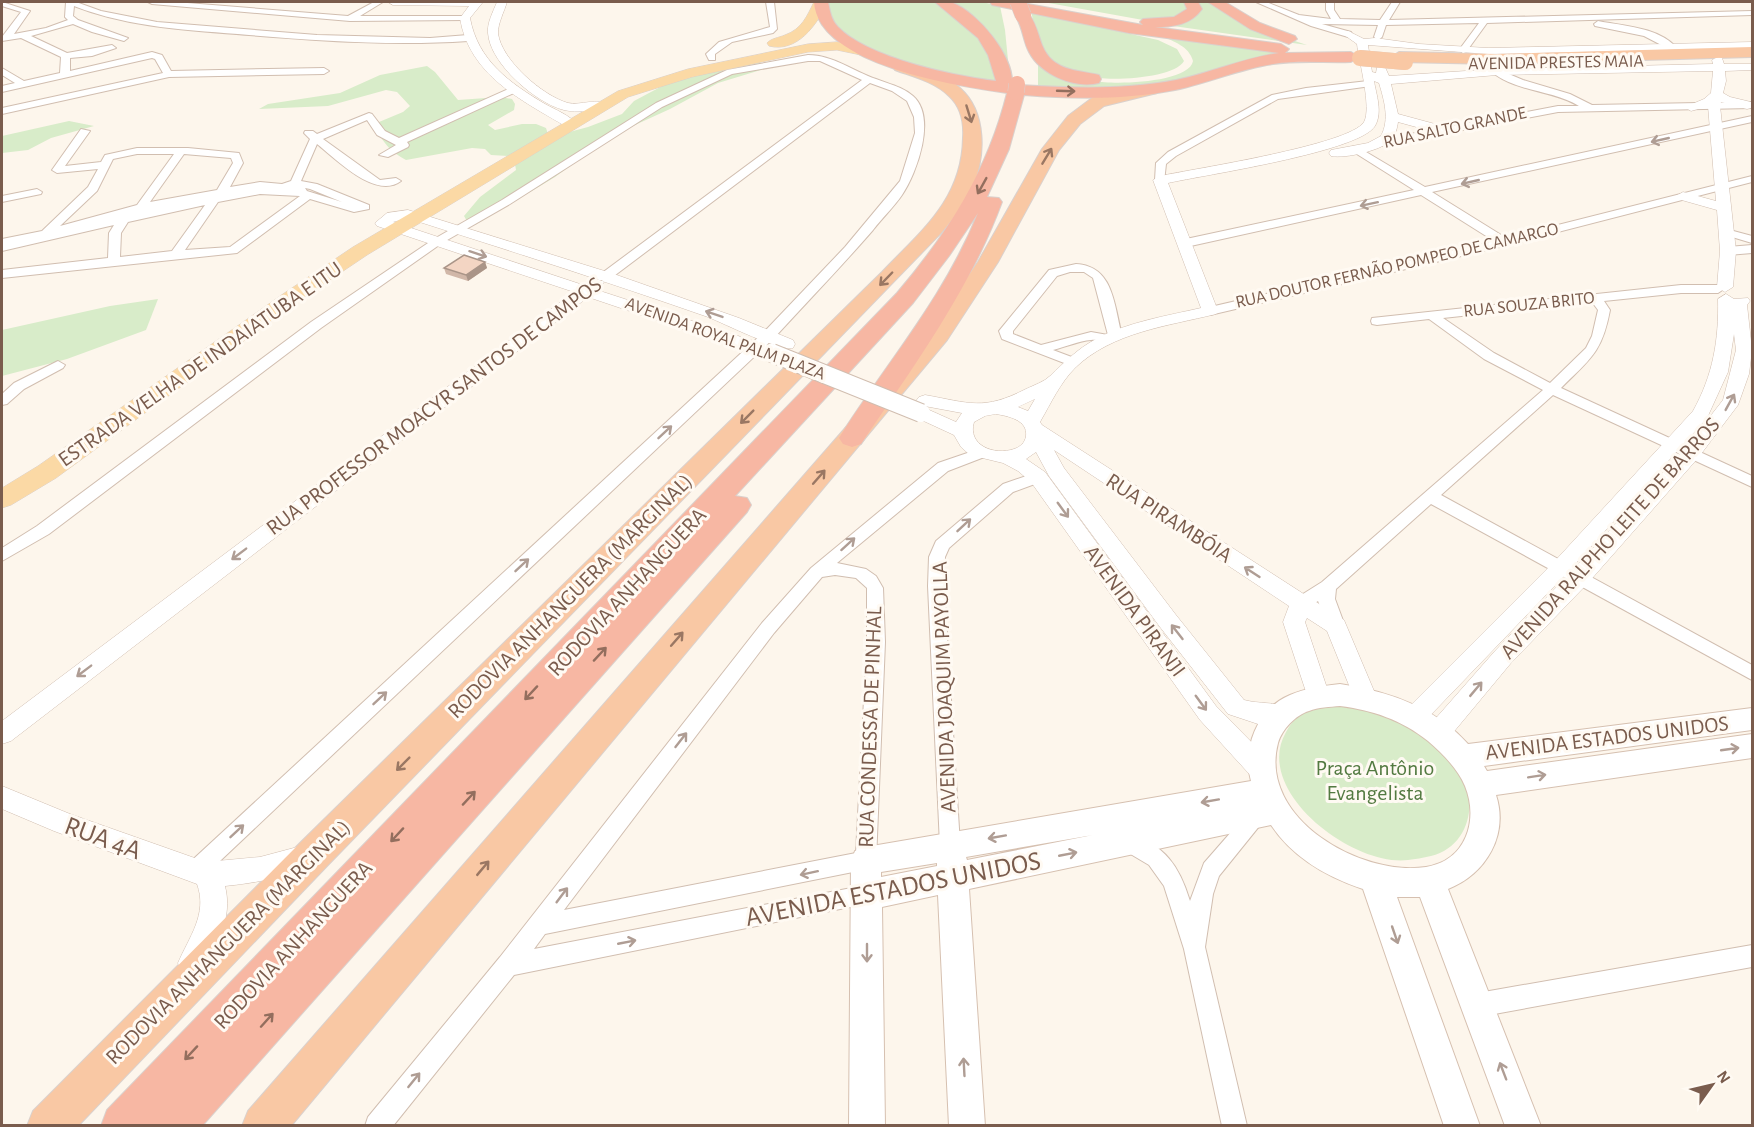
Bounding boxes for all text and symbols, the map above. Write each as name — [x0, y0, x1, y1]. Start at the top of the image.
street label: AVENIDA PRESTES MAIA — [1468, 52, 1645, 74]
one-way arrow — [1056, 86, 1076, 97]
one-way arrow — [964, 104, 975, 123]
street label: RUA SALTO GRANDE — [1382, 104, 1528, 152]
one-way arrow — [1651, 134, 1670, 146]
one-way arrow — [1042, 148, 1054, 165]
one-way arrow — [976, 177, 988, 194]
one-way arrow — [1461, 177, 1480, 188]
one-way arrow — [1359, 199, 1379, 210]
street label: RUA DOUTOR FERNÃO POMPEO DE CAMARGO — [1233, 217, 1560, 312]
one-way arrow — [468, 249, 487, 260]
street label: ESTRADA VELHA DE INDAIATUBA E ITU — [54, 257, 346, 471]
one-way arrow — [879, 271, 894, 286]
street label: RUA PROFESSOR MOACYR SANTOS DE CAMPOS — [262, 273, 606, 539]
street label: RUA SOUZA BRITO — [1463, 289, 1595, 321]
street label: AVENIDA ROYAL PALM PLAZA — [623, 294, 828, 384]
one-way arrow — [705, 308, 724, 319]
one-way arrow — [1725, 393, 1736, 411]
one-way arrow — [740, 410, 755, 425]
street label: AVENIDA RALPHO LEITE DE BARROS — [1496, 413, 1724, 663]
one-way arrow — [657, 425, 672, 439]
street label: RUA PIRAMBÓIA — [1102, 468, 1237, 567]
street label: RODOVIA ANHANGUERA (MARGINAL) — [443, 469, 697, 723]
one-way arrow — [812, 469, 826, 484]
one-way arrow — [1056, 502, 1069, 518]
street label: RODOVIA ANHANGUERA — [544, 503, 711, 680]
one-way arrow — [956, 518, 971, 532]
one-way arrow — [840, 537, 855, 551]
street label: AVENIDA PIRANJI — [1080, 541, 1190, 681]
one-way arrow — [232, 547, 248, 560]
one-way arrow — [515, 558, 530, 572]
street label: AVENIDA JOAQUIM PAYOLLA — [929, 561, 959, 813]
one-way arrow — [1244, 566, 1261, 578]
street label: RUA CONDESSA DE PINHAL — [855, 605, 885, 848]
one-way arrow — [1170, 624, 1183, 640]
one-way arrow — [670, 632, 684, 647]
one-way arrow — [593, 647, 607, 662]
one-way arrow — [76, 665, 92, 678]
one-way arrow — [1469, 682, 1483, 697]
one-way arrow — [524, 686, 538, 701]
one-way arrow — [372, 691, 387, 705]
one-way arrow — [1195, 694, 1207, 710]
street label: AVENIDA ESTADOS UNIDOS — [1484, 712, 1730, 764]
one-way arrow — [674, 732, 687, 748]
one-way arrow — [1719, 743, 1739, 754]
one-way arrow — [395, 757, 410, 772]
park label: Praça Antônio Evangelista — [1316, 757, 1434, 804]
one-way arrow — [1526, 771, 1546, 782]
one-way arrow — [461, 791, 475, 806]
one-way arrow — [1200, 796, 1220, 807]
street label: RUA 4A — [61, 812, 145, 864]
street label: RODOVIA ANHANGUERA (MARGINAL) — [100, 814, 356, 1070]
one-way arrow — [230, 824, 245, 838]
one-way arrow — [390, 828, 404, 843]
one-way arrow — [987, 832, 1007, 843]
street label: AVENIDA ESTADOS UNIDOS — [743, 847, 1043, 931]
one-way arrow — [1058, 848, 1078, 859]
street label: RODOVIA ANHANGUERA — [208, 855, 378, 1035]
one-way arrow — [476, 860, 489, 876]
one-way arrow — [799, 868, 819, 879]
one-way arrow — [555, 887, 568, 903]
one-way arrow — [1390, 925, 1401, 943]
one-way arrow — [617, 935, 636, 947]
one-way arrow — [861, 943, 873, 963]
one-way arrow — [259, 1013, 273, 1028]
one-way arrow — [184, 1045, 198, 1060]
north arrow — [1682, 1055, 1742, 1115]
one-way arrow — [958, 1058, 969, 1078]
one-way arrow — [1496, 1062, 1507, 1081]
text: N — [1714, 1068, 1733, 1086]
one-way arrow — [407, 1073, 421, 1088]

